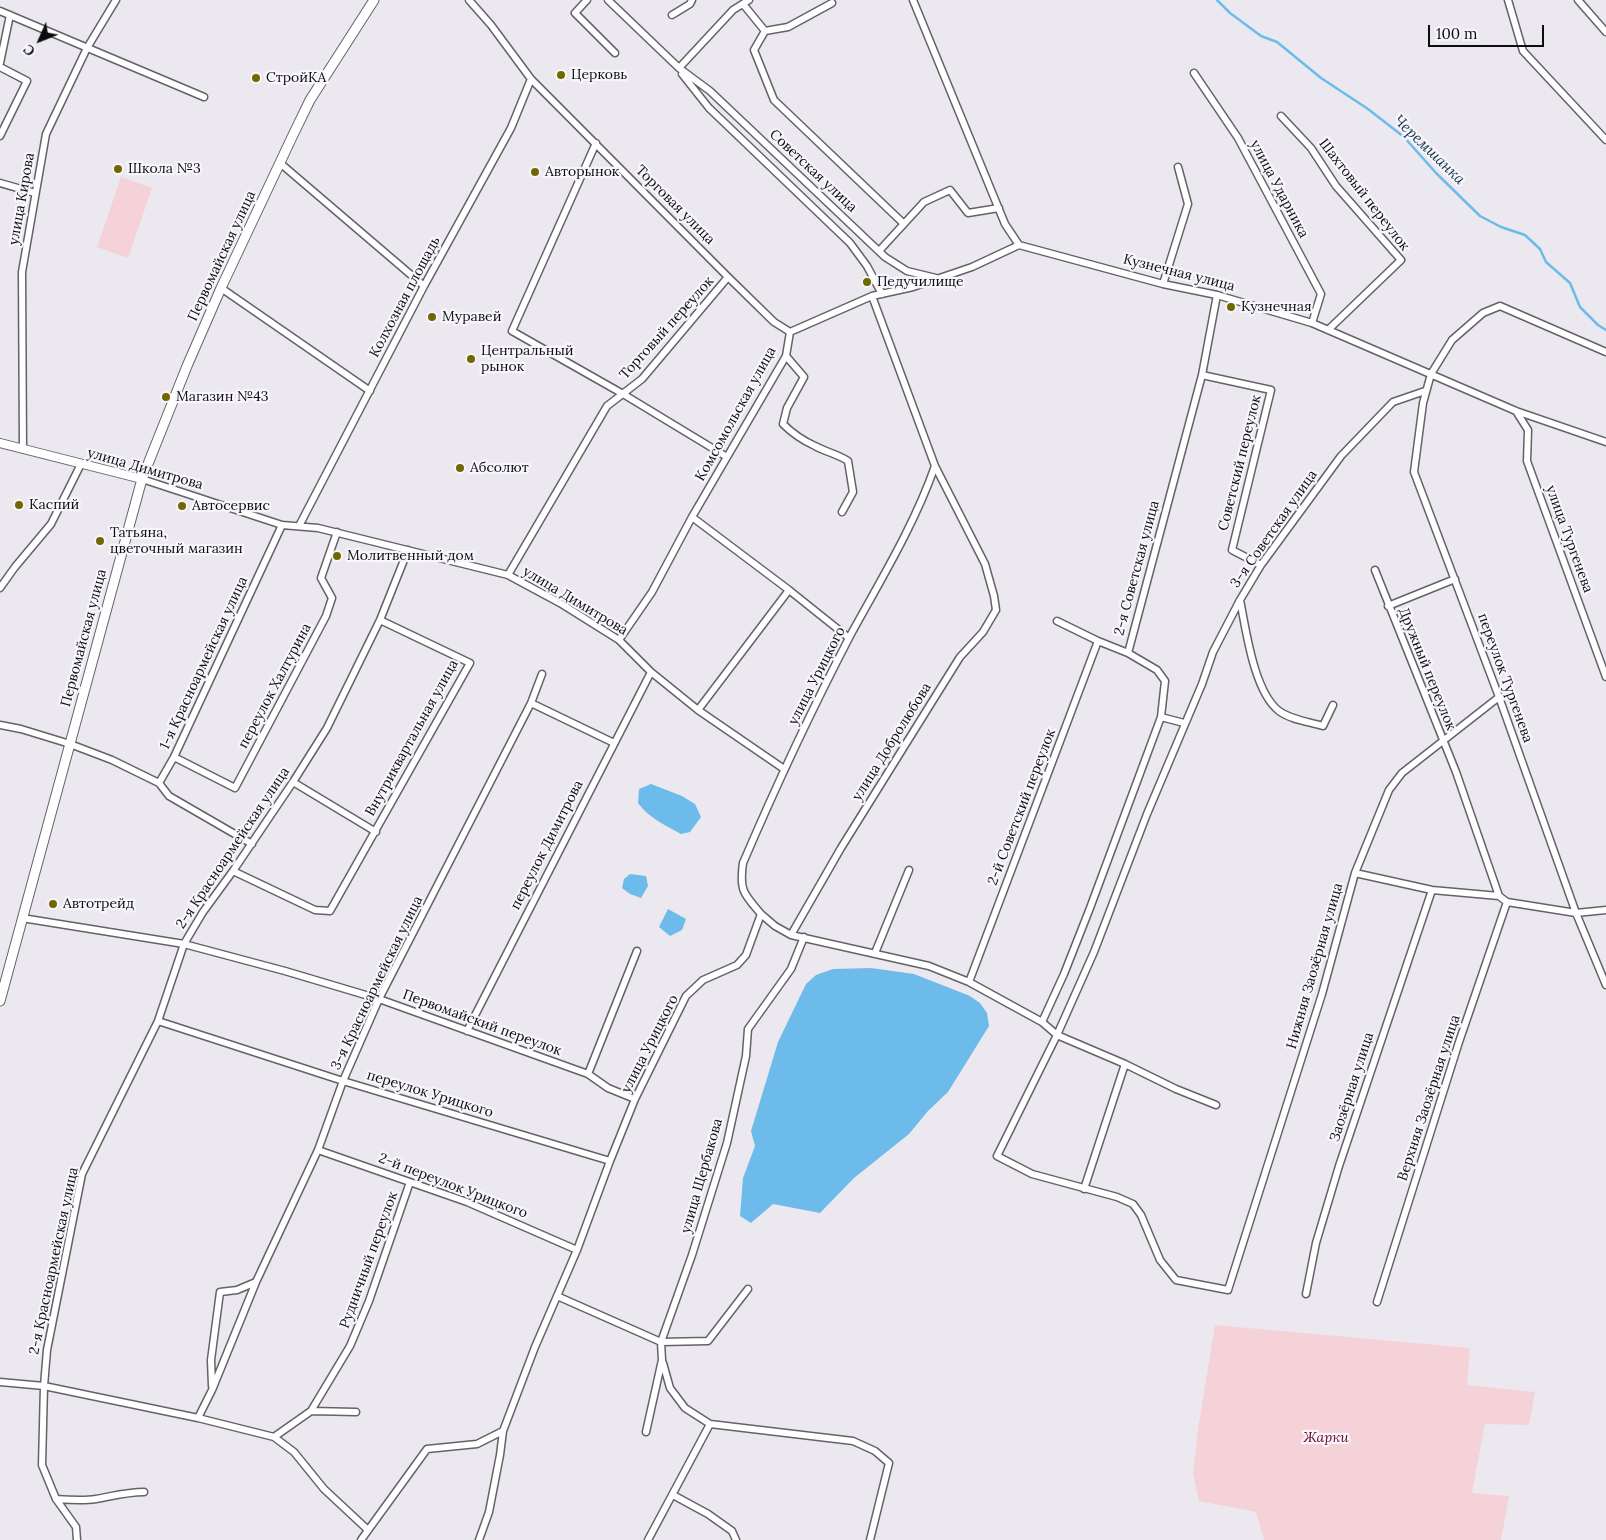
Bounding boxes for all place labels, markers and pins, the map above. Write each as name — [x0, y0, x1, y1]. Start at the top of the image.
place label: Церковь — [571, 67, 627, 83]
marker: Церковь — [555, 69, 567, 81]
place label: СтройКА — [266, 70, 326, 86]
marker: СтройКА — [250, 72, 262, 84]
place label: Школа №3 — [128, 161, 201, 177]
marker: Школа №3 — [112, 163, 124, 175]
place label: Авторынок — [545, 164, 619, 180]
marker: Авторынок — [529, 166, 541, 178]
place label: Педучилище — [877, 274, 964, 290]
marker: Педучилище — [861, 276, 873, 288]
place label: Кузнечная — [1241, 299, 1312, 315]
marker: Кузнечная — [1225, 301, 1237, 313]
place label: Муравей — [442, 309, 501, 325]
marker: Муравей — [426, 311, 438, 323]
place label: Центральный рынок — [481, 343, 574, 376]
marker: Центральный рынок — [465, 353, 477, 365]
place label: Магазин №43 — [176, 389, 269, 405]
marker: Магазин №43 — [160, 391, 172, 403]
place label: Абсолют — [470, 460, 529, 476]
marker: Абсолют — [454, 462, 466, 474]
place label: Каспий — [29, 497, 79, 513]
place label: Автосервис — [192, 498, 270, 514]
marker: Каспий — [13, 499, 25, 511]
marker: Автосервис — [176, 500, 188, 512]
place label: Татьяна, цветочный магазин — [110, 525, 243, 558]
marker: Татьяна, цветочный магазин — [94, 535, 106, 547]
place label: Молитвенный дом — [347, 548, 474, 564]
marker: Молитвенный дом — [331, 550, 343, 562]
place label: Автотрейд — [63, 896, 134, 912]
marker: Автотрейд — [47, 898, 59, 910]

